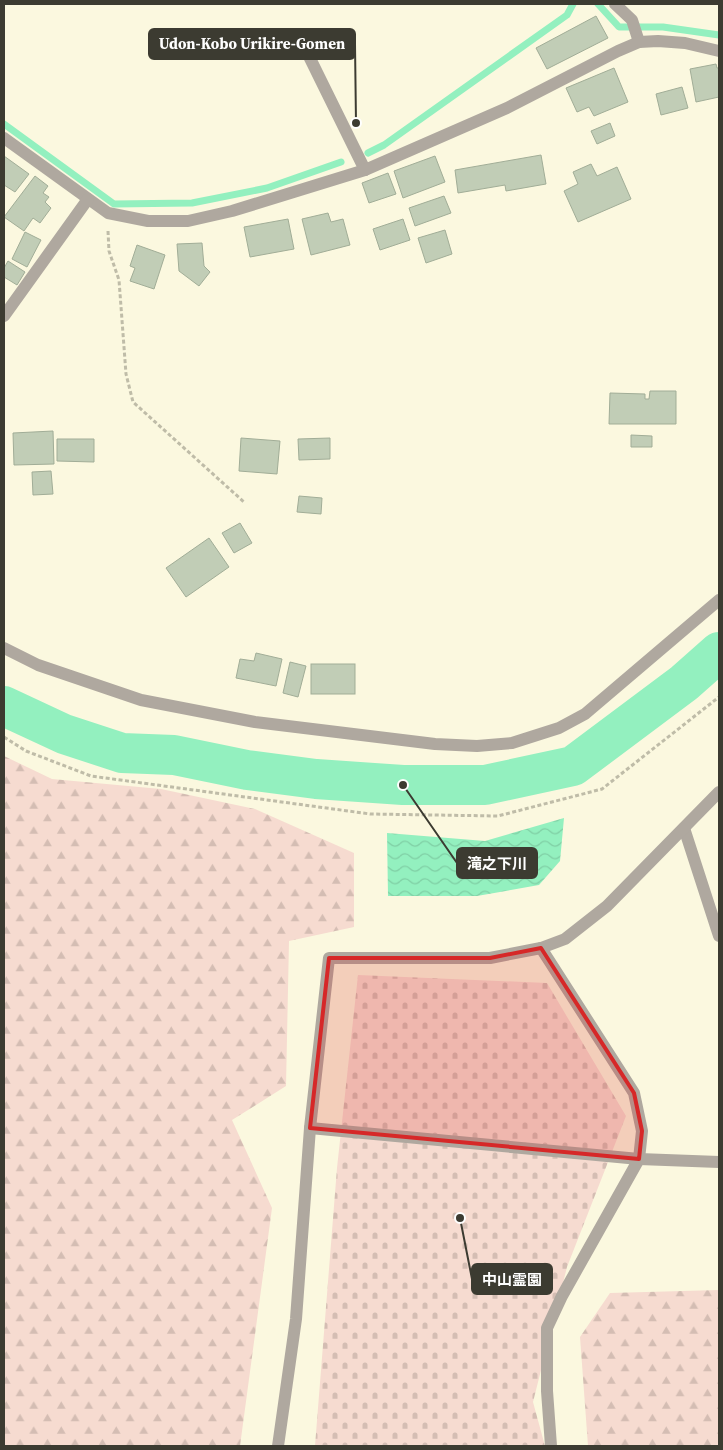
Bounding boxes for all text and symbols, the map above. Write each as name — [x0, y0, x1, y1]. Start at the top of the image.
callout: Udon-Kobo Urikire-Gomen — [149, 29, 355, 59]
text: Udon-Kobo Urikire-Gomen — [159, 33, 345, 54]
callout: 滝之下川 — [457, 848, 537, 878]
text: 滝之下川 — [467, 853, 527, 874]
callout: 中山霊園 — [472, 1264, 552, 1294]
text: 中山霊園 — [482, 1269, 542, 1290]

